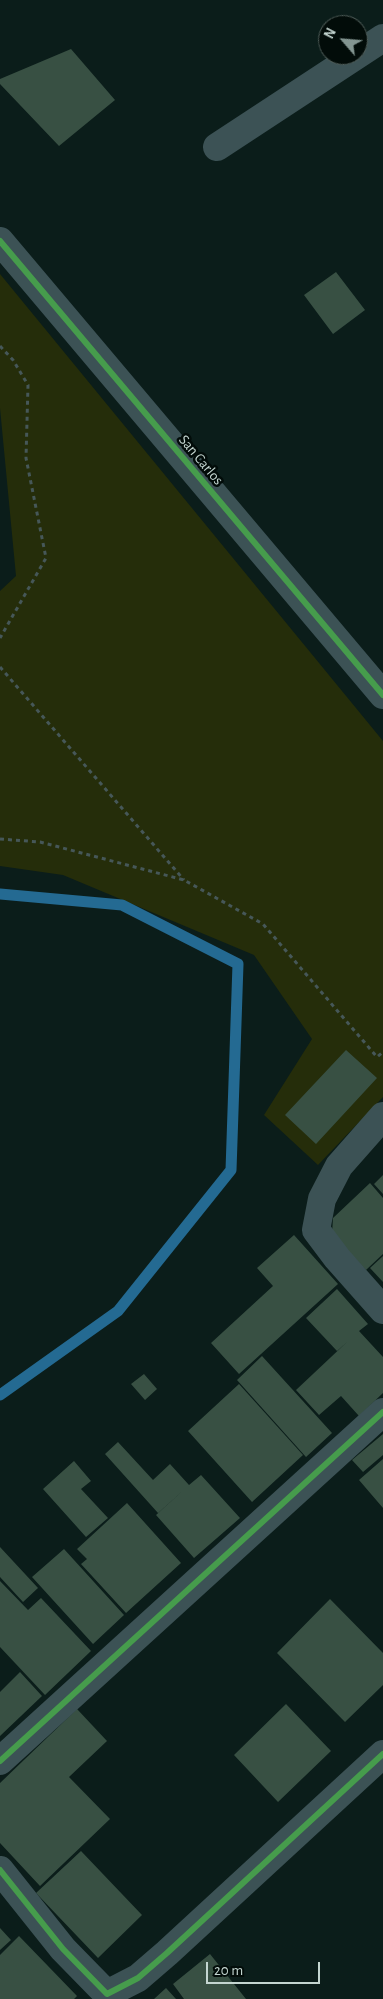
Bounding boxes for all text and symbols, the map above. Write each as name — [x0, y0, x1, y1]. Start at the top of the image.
north arrow — [318, 15, 368, 65]
text: N — [322, 26, 339, 41]
street label: San Carlos — [175, 431, 227, 489]
scale bar — [208, 1952, 322, 1984]
text: 20 m — [214, 1963, 243, 1978]

